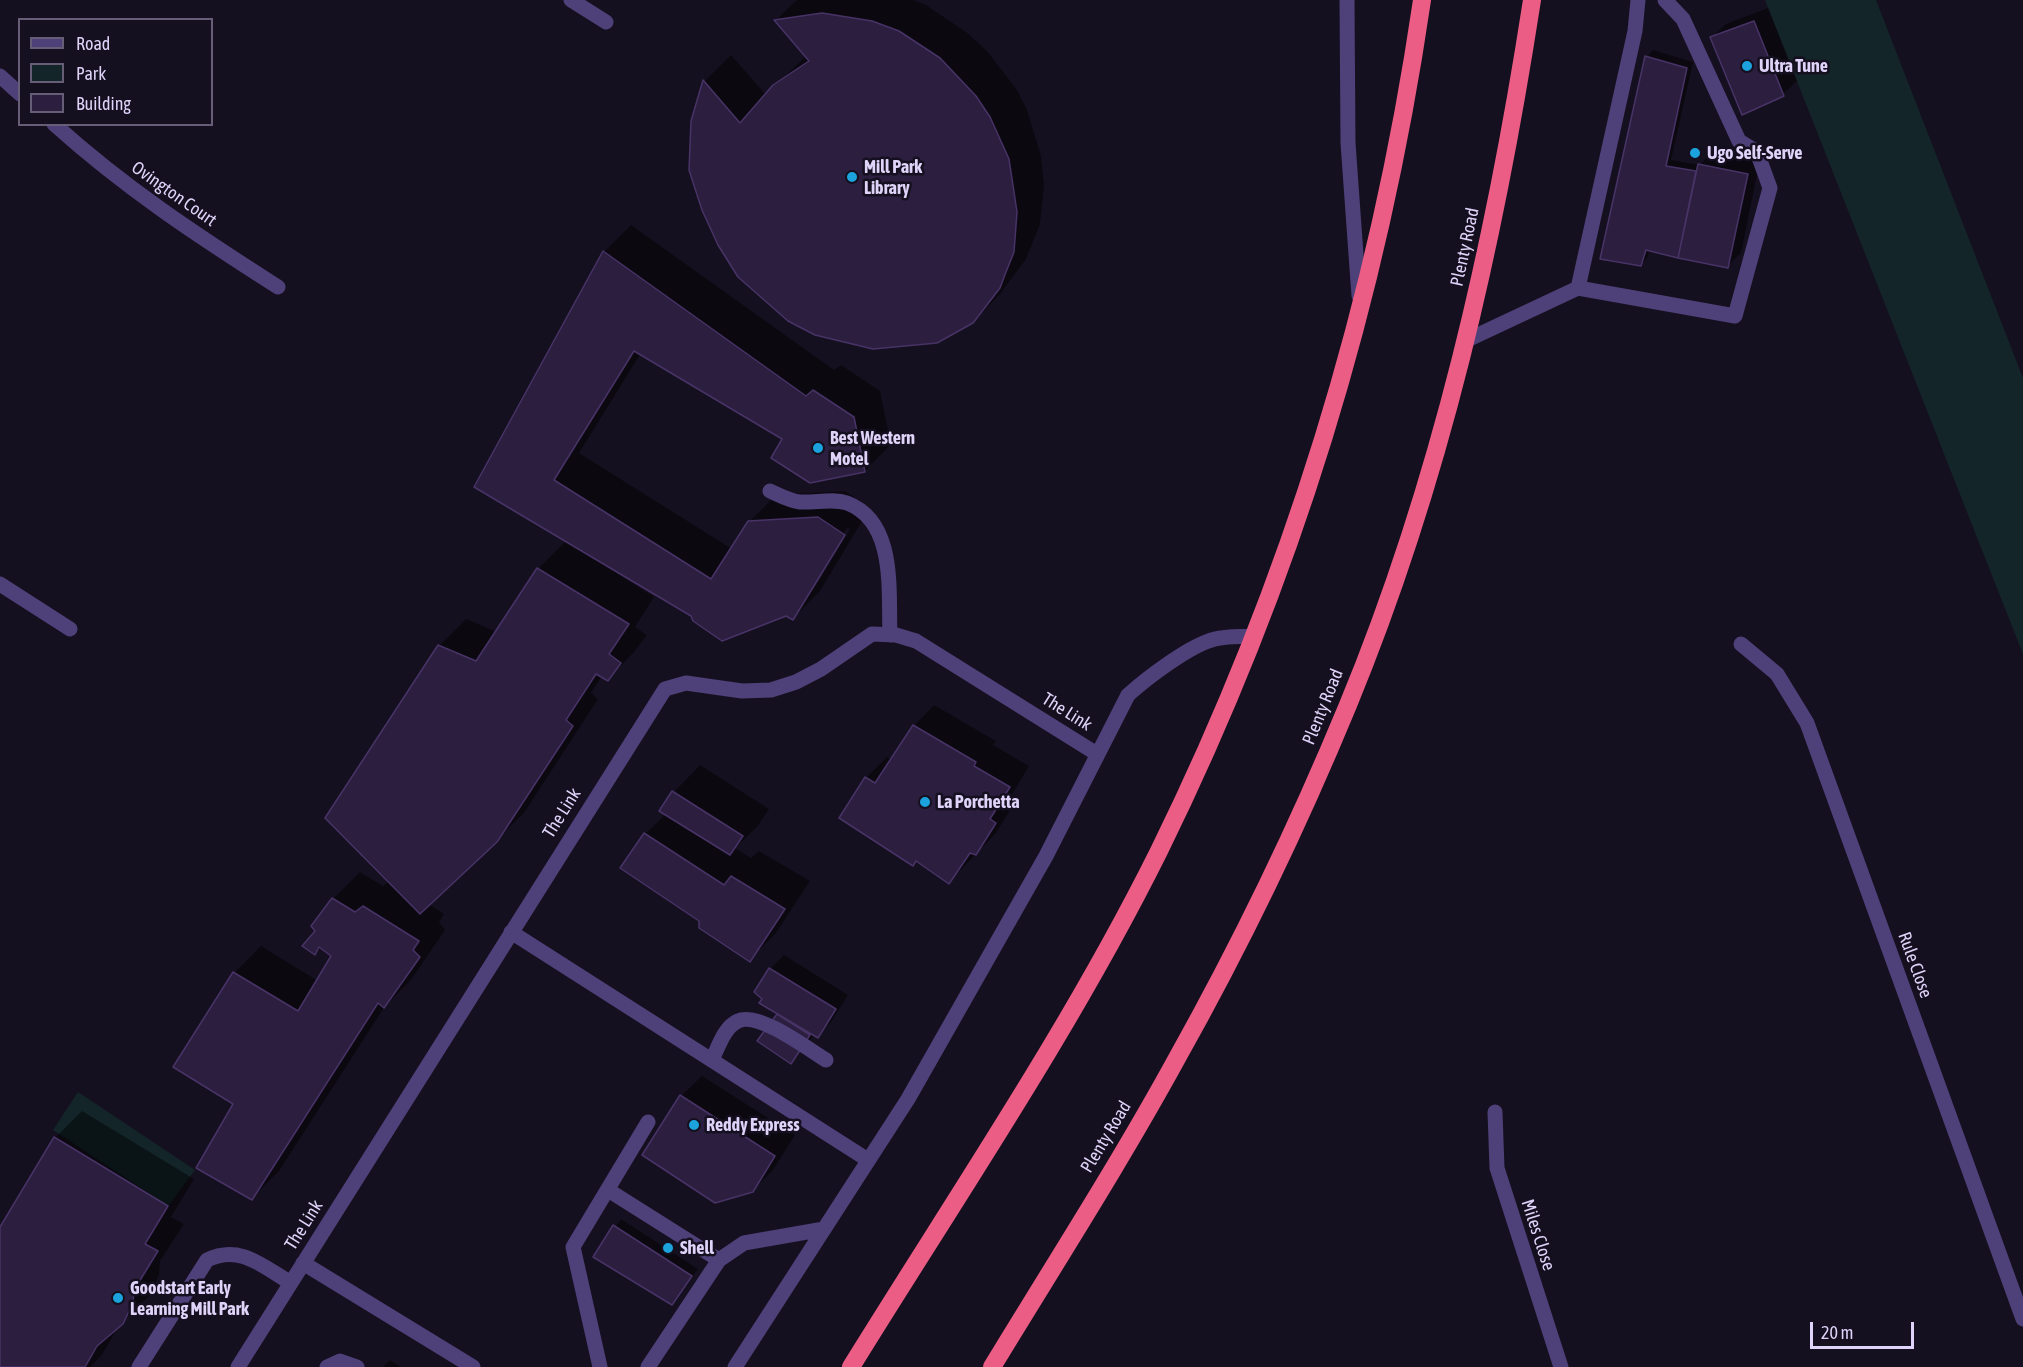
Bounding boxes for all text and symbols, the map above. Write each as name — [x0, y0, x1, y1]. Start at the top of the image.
legend — [18, 18, 213, 126]
text: Road — [76, 33, 110, 54]
place label: Ultra Tune — [1759, 55, 1828, 77]
marker: Ultra Tune — [1740, 59, 1754, 73]
text: Park — [76, 63, 106, 84]
text: Building — [76, 93, 131, 114]
place label: Ugo Self-Serve — [1707, 142, 1802, 164]
marker: Ugo Self-Serve — [1688, 146, 1702, 160]
place label: Mill Park Library — [864, 156, 922, 198]
street label: Ovington Court — [127, 157, 221, 231]
marker: Mill Park Library — [845, 170, 859, 184]
street label: Plenty Road — [1446, 206, 1484, 288]
place label: Best Western Motel — [830, 427, 915, 470]
marker: Best Western Motel — [811, 441, 825, 455]
street label: Plenty Road — [1298, 666, 1348, 748]
street label: The Link — [1038, 688, 1096, 736]
street label: The Link — [538, 784, 586, 842]
place label: La Porchetta — [937, 791, 1020, 813]
marker: La Porchetta — [918, 795, 932, 809]
street label: Rule Close — [1893, 929, 1937, 1001]
street label: Plenty Road — [1076, 1097, 1136, 1177]
place label: Reddy Express — [706, 1114, 800, 1136]
marker: Reddy Express — [687, 1118, 701, 1132]
street label: The Link — [280, 1196, 328, 1254]
street label: Miles Close — [1516, 1197, 1560, 1273]
place label: Shell — [680, 1237, 714, 1259]
marker: Shell — [661, 1241, 675, 1255]
place label: Goodstart Early Learning Mill Park — [130, 1277, 249, 1320]
marker: Goodstart Early Learning Mill Park — [111, 1291, 125, 1305]
scale bar — [1813, 1310, 1916, 1348]
text: 20 m — [1821, 1322, 1853, 1343]

